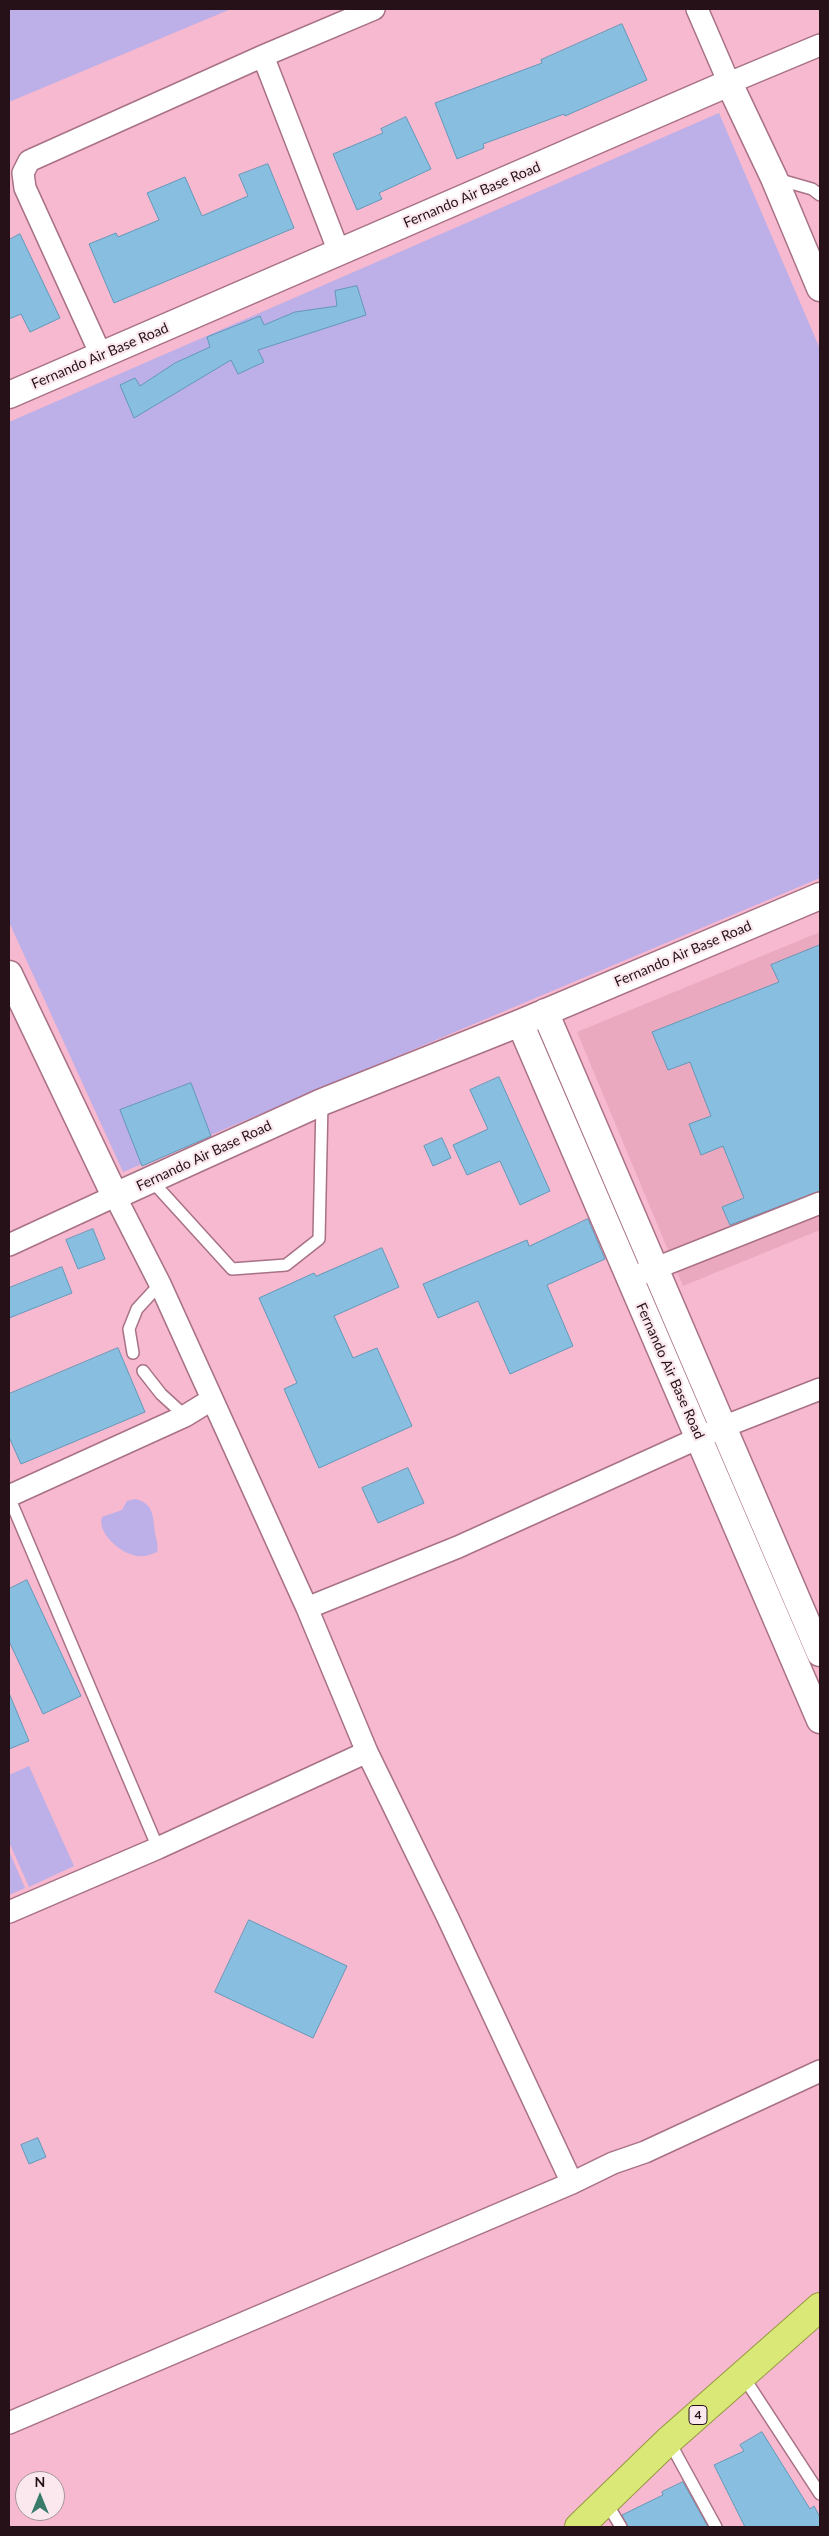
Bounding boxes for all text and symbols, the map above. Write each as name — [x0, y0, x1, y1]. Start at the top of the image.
street label: Fernando Air Base Road — [401, 159, 543, 231]
street label: Fernando Air Base Road — [29, 320, 171, 392]
street label: Fernando Air Base Road — [612, 918, 754, 990]
street label: Fernando Air Base Road — [134, 1117, 274, 1195]
street label: Fernando Air Base Road — [632, 1300, 708, 1442]
road number: 4 — [689, 2406, 707, 2424]
north arrow — [15, 2471, 65, 2521]
text: N — [35, 2473, 45, 2490]

